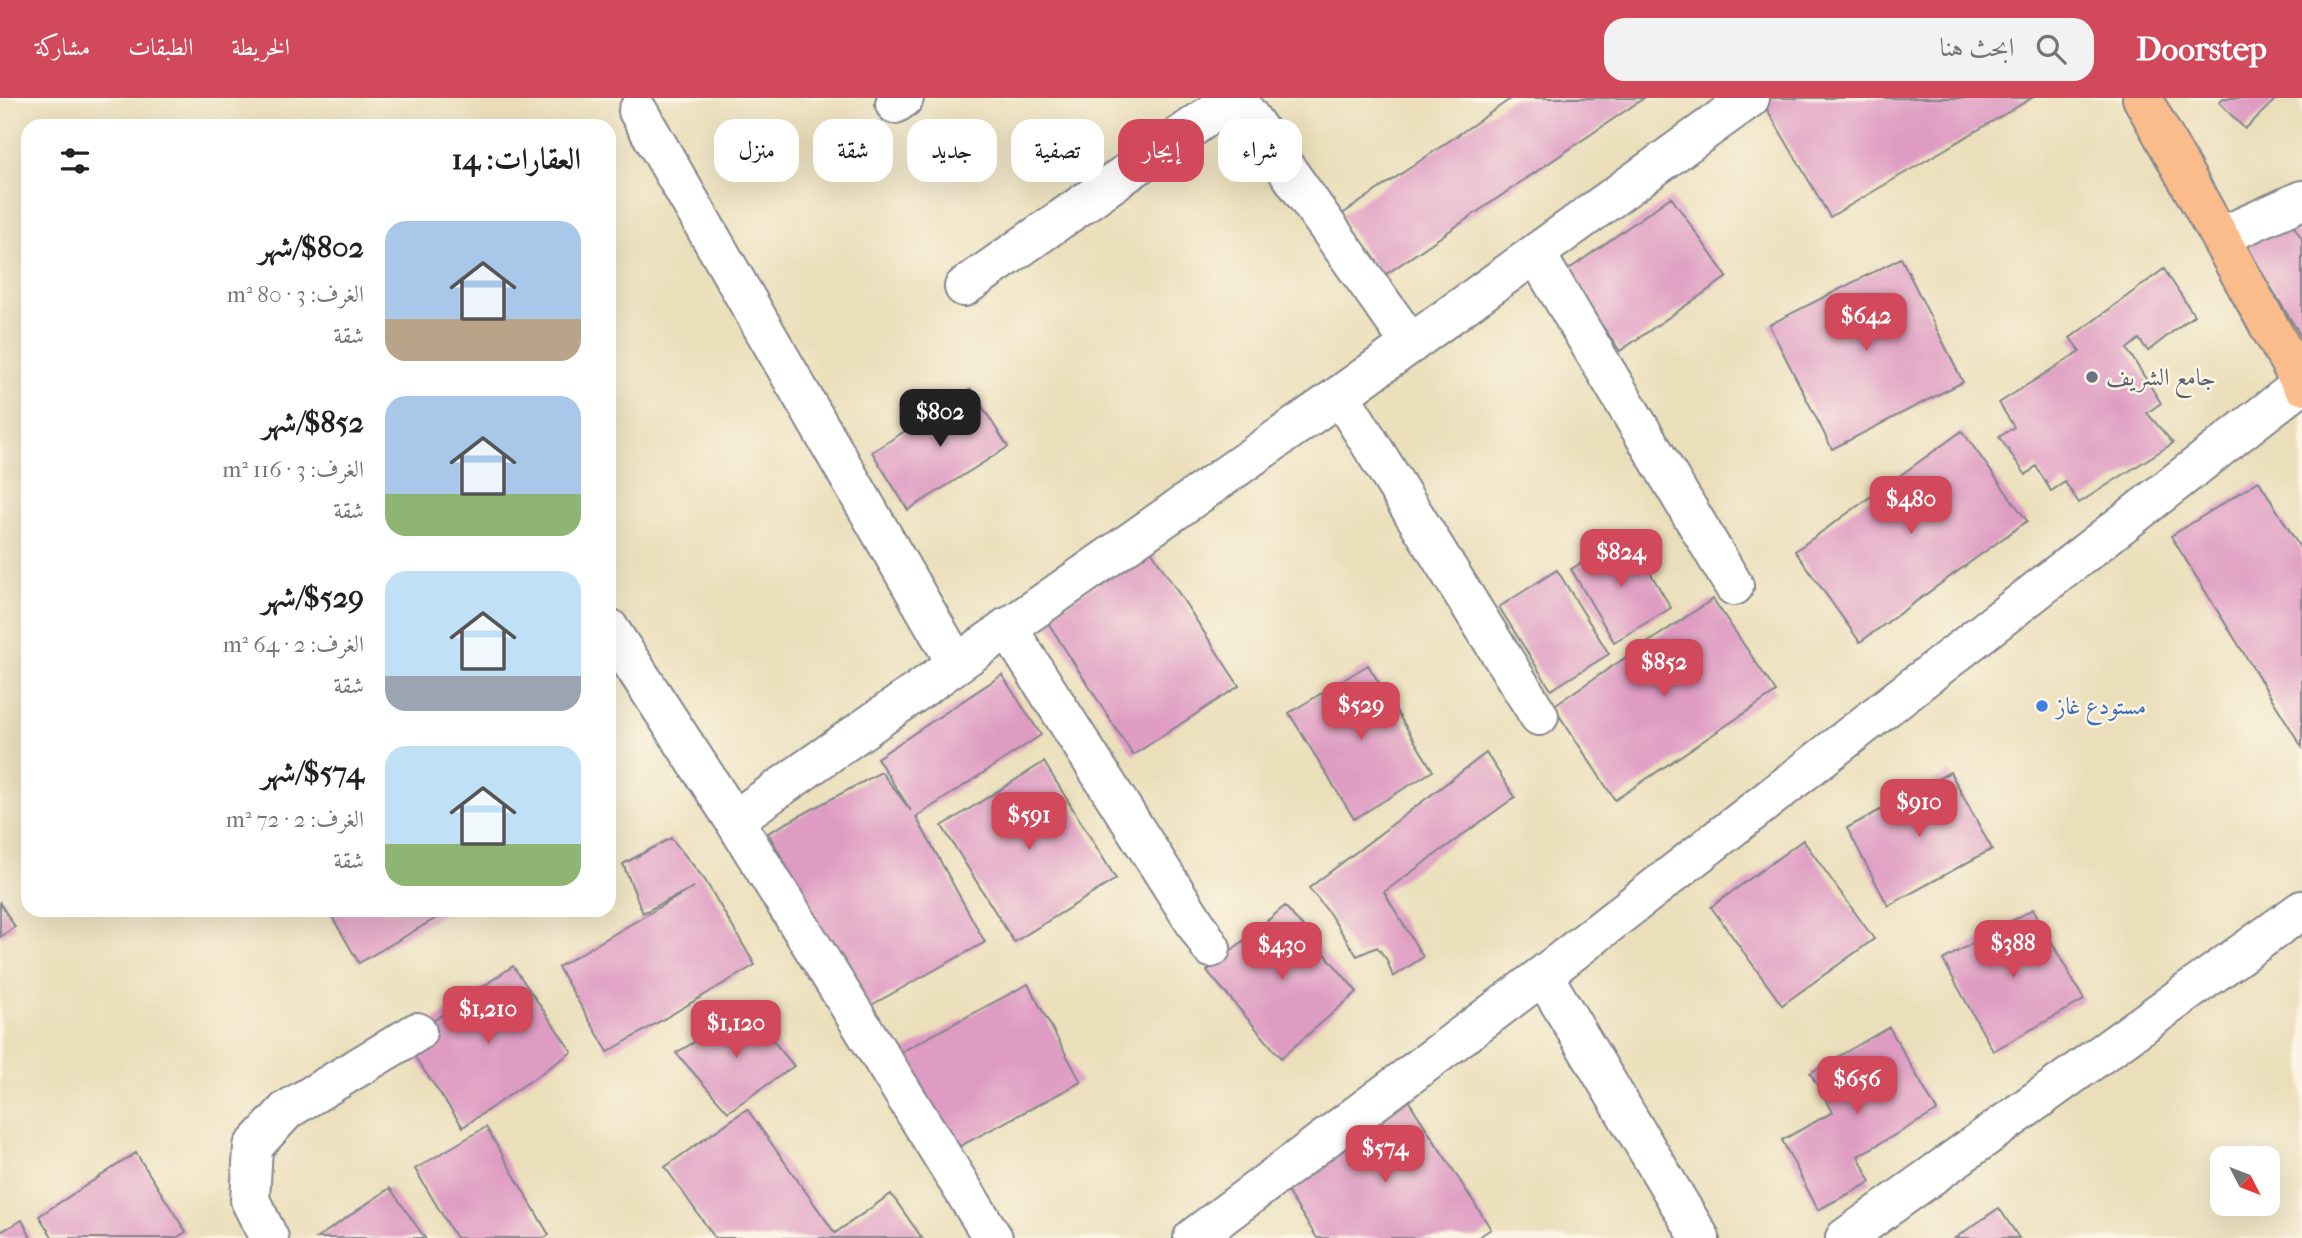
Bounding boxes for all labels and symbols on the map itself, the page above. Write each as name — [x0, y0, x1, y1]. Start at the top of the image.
pin: $642 — [1825, 294, 1907, 353]
place label: جامع الشريف — [2106, 363, 2216, 399]
marker: جامع الشريف — [2084, 369, 2100, 385]
pin: $802 — [899, 390, 981, 449]
pin: $480 — [1870, 476, 1952, 536]
pin: $824 — [1580, 530, 1662, 589]
pin: $852 — [1623, 640, 1705, 699]
pin: $529 — [1320, 682, 1402, 742]
place label: مستودع غاز — [2054, 692, 2146, 726]
marker: مستودع غاز — [2034, 698, 2050, 714]
pin: $910 — [1878, 780, 1960, 839]
pin: $591 — [988, 792, 1070, 852]
pin: $388 — [1972, 920, 2054, 980]
pin: $430 — [1241, 922, 1323, 982]
pin: $1,210 — [431, 986, 545, 1046]
pin: $1,120 — [679, 1000, 793, 1060]
pin: $656 — [1816, 1056, 1898, 1116]
pin: $574 — [1344, 1126, 1426, 1185]
north arrow — [2210, 1146, 2280, 1216]

